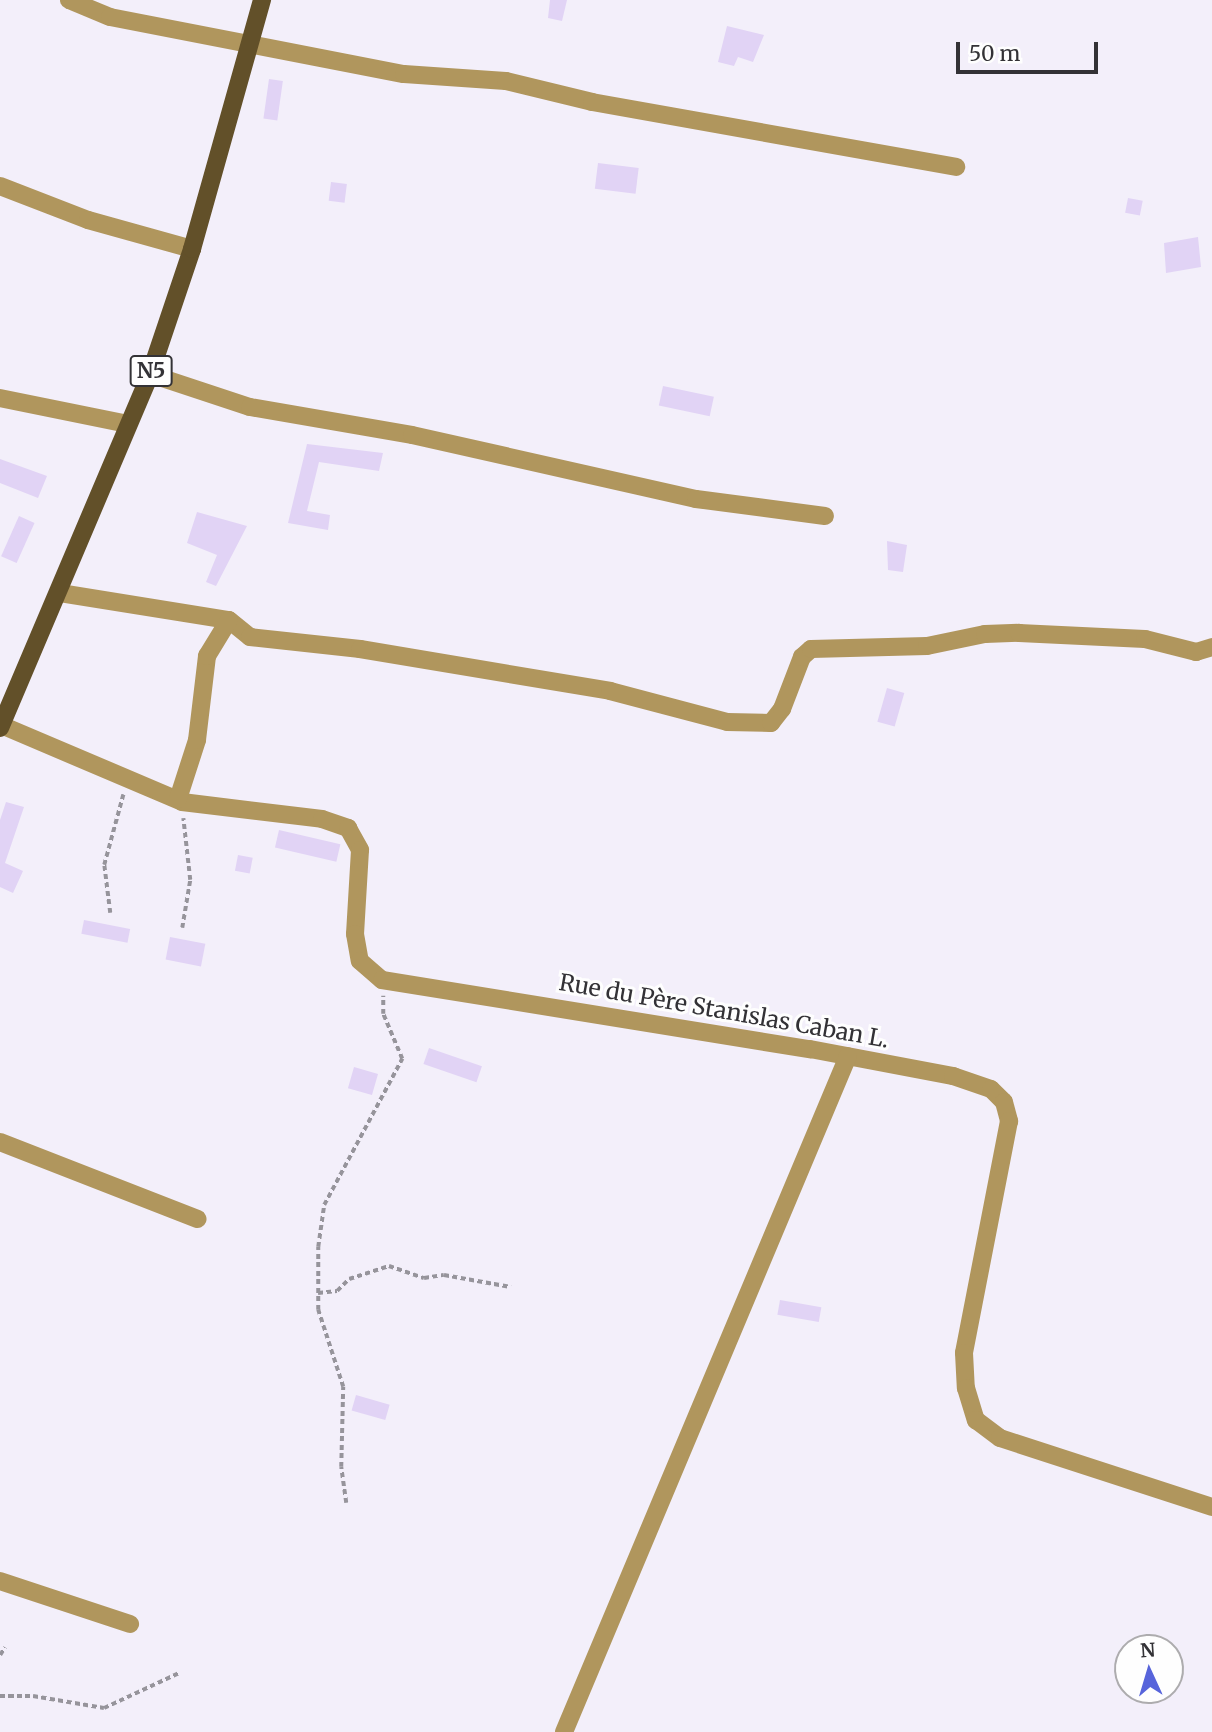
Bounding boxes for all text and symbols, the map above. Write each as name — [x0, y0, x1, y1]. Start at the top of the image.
scale bar — [960, 28, 1102, 72]
text: 50 m — [969, 40, 1020, 67]
road number: N5 — [128, 354, 174, 388]
street label: Rue du Père Stanislas Caban L. — [557, 968, 891, 1054]
north arrow — [1114, 1634, 1184, 1704]
text: N — [1139, 1638, 1156, 1663]

